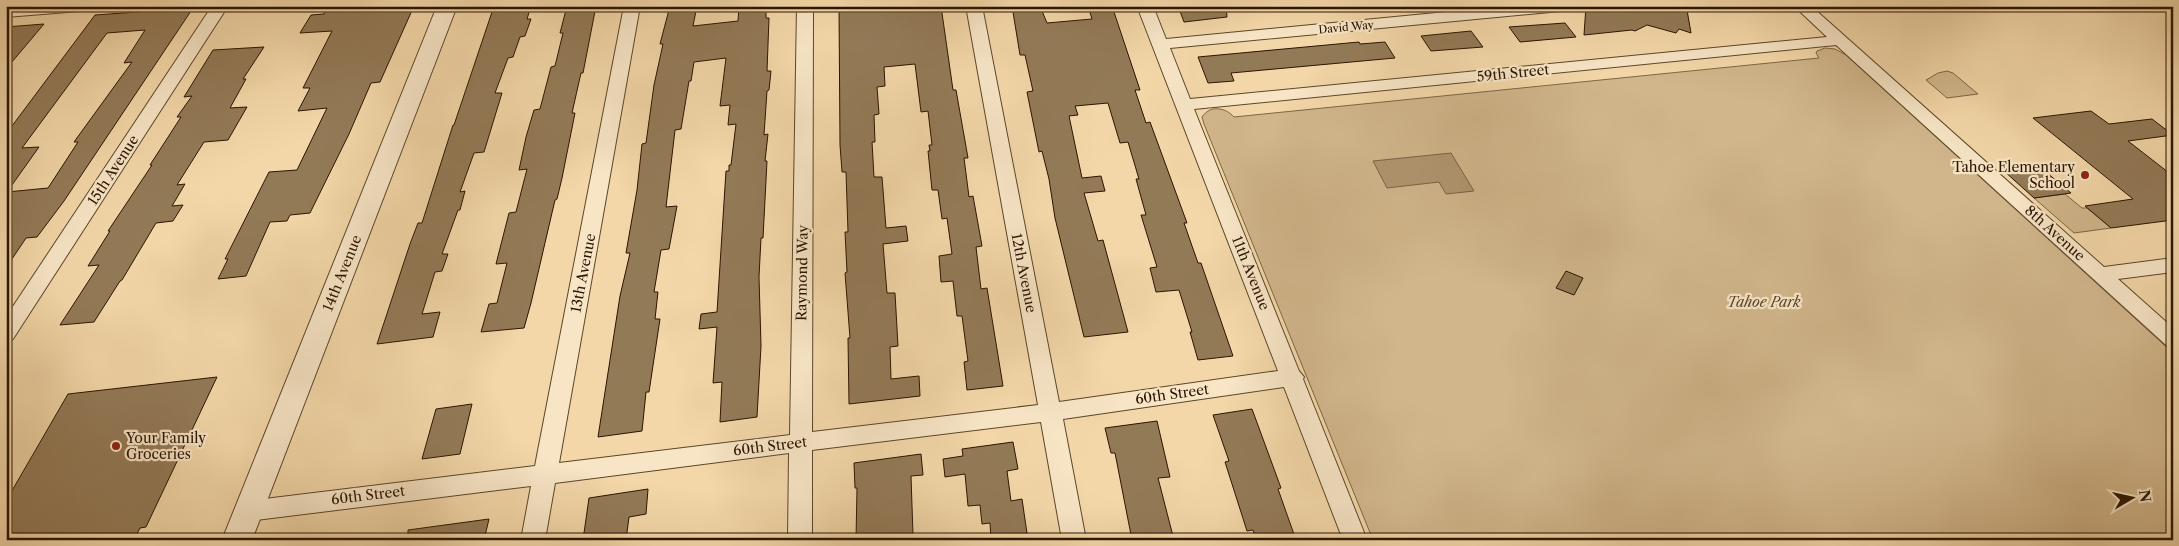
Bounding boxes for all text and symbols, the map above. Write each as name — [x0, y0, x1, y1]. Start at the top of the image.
street label: David Way — [1318, 18, 1375, 36]
street label: 59th Street — [1476, 60, 1550, 86]
street label: 15th Avenue — [84, 131, 142, 209]
place label: Tahoe Elementary School — [1952, 158, 2075, 192]
marker: Tahoe Elementary School — [2079, 169, 2091, 181]
street label: 8th Avenue — [2021, 201, 2089, 265]
street label: Raymond Way — [792, 225, 812, 321]
street label: 14th Avenue — [319, 232, 366, 314]
street label: 13th Avenue — [567, 232, 600, 314]
street label: 12th Avenue — [1007, 232, 1041, 314]
street label: 11th Avenue — [1228, 233, 1274, 313]
park label: Tahoe Park — [1727, 293, 1801, 311]
street label: 60th Street — [1134, 380, 1210, 408]
place label: Your Family Groceries — [125, 429, 206, 463]
street label: 60th Street — [732, 433, 808, 459]
marker: Your Family Groceries — [110, 440, 122, 452]
north arrow — [2106, 474, 2156, 524]
street label: 60th Street — [330, 482, 406, 508]
text: N — [2135, 489, 2155, 503]

